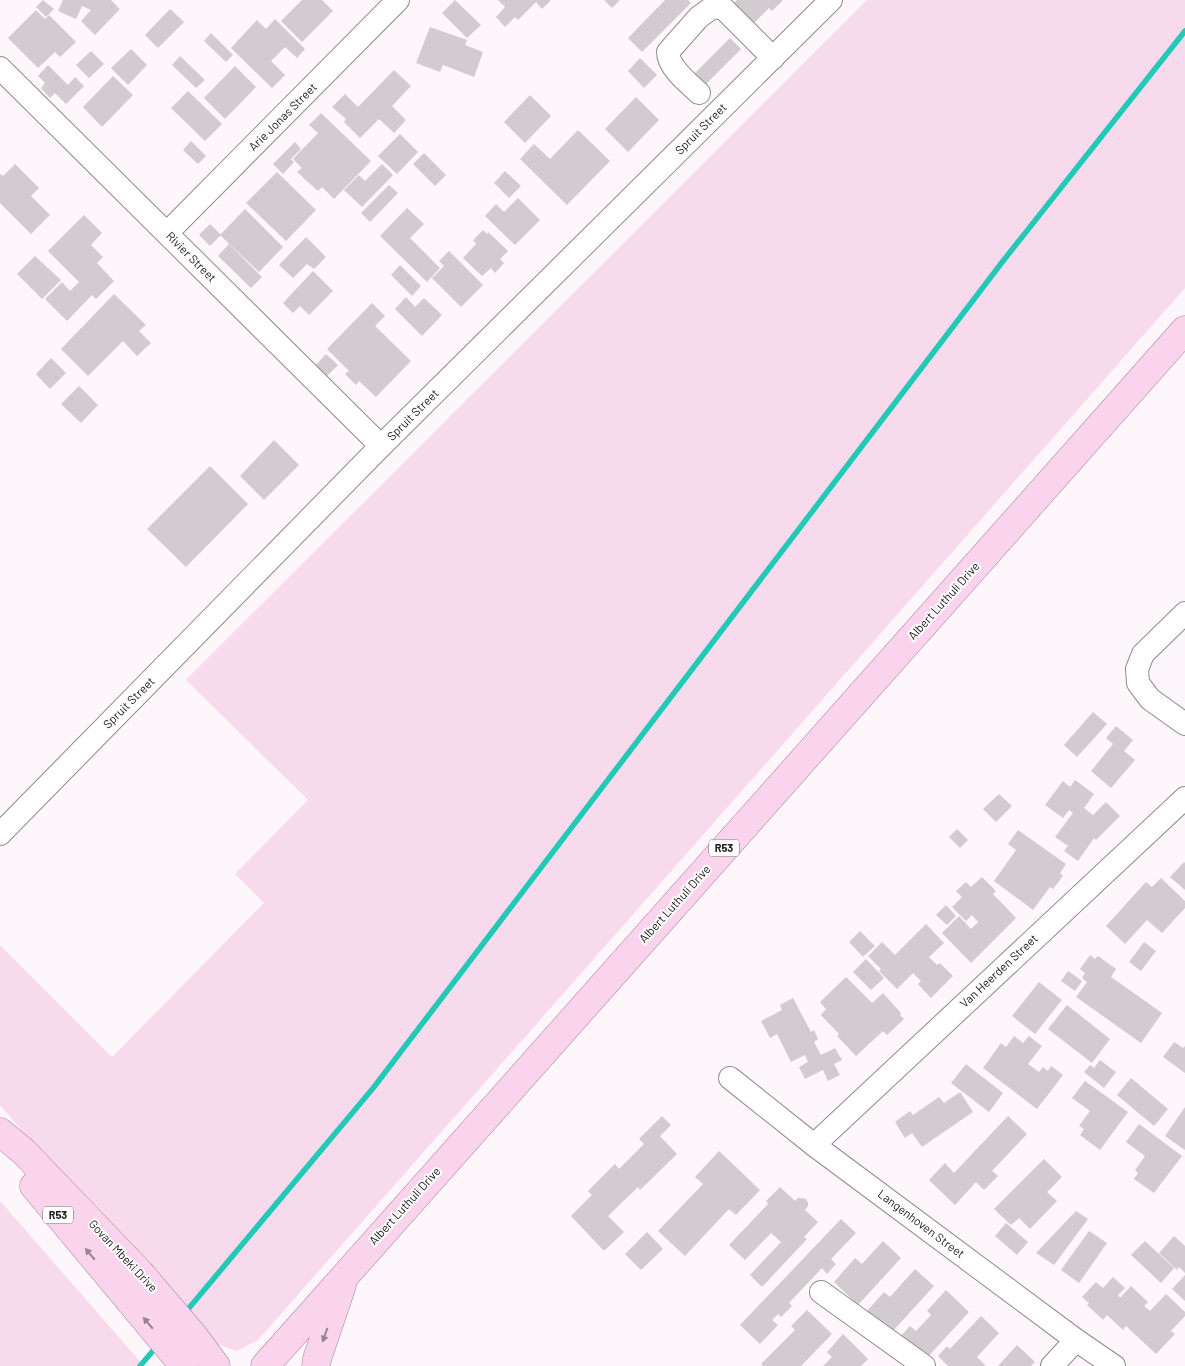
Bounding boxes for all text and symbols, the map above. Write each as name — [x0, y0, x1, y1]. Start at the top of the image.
street label: Arie Jonas Street — [245, 79, 319, 153]
street label: Spruit Street — [672, 100, 729, 157]
street label: Rivier Street — [164, 228, 220, 284]
street label: Spruit Street — [384, 386, 441, 443]
street label: Albert Luthuli Drive — [905, 559, 982, 642]
street label: Spruit Street — [100, 674, 157, 731]
road number: R53 — [709, 840, 739, 856]
street label: Albert Luthuli Drive — [636, 862, 713, 945]
street label: Van Heerden Street — [957, 931, 1040, 1010]
street label: Albert Luthuli Drive — [366, 1164, 443, 1247]
street label: Langenhoven Street — [875, 1186, 968, 1260]
road number: R53 — [43, 1206, 73, 1224]
street label: Govan Mbeki Drive — [87, 1216, 161, 1294]
one-way arrow — [85, 1248, 96, 1261]
one-way arrow — [143, 1317, 154, 1329]
one-way arrow — [321, 1327, 329, 1342]

